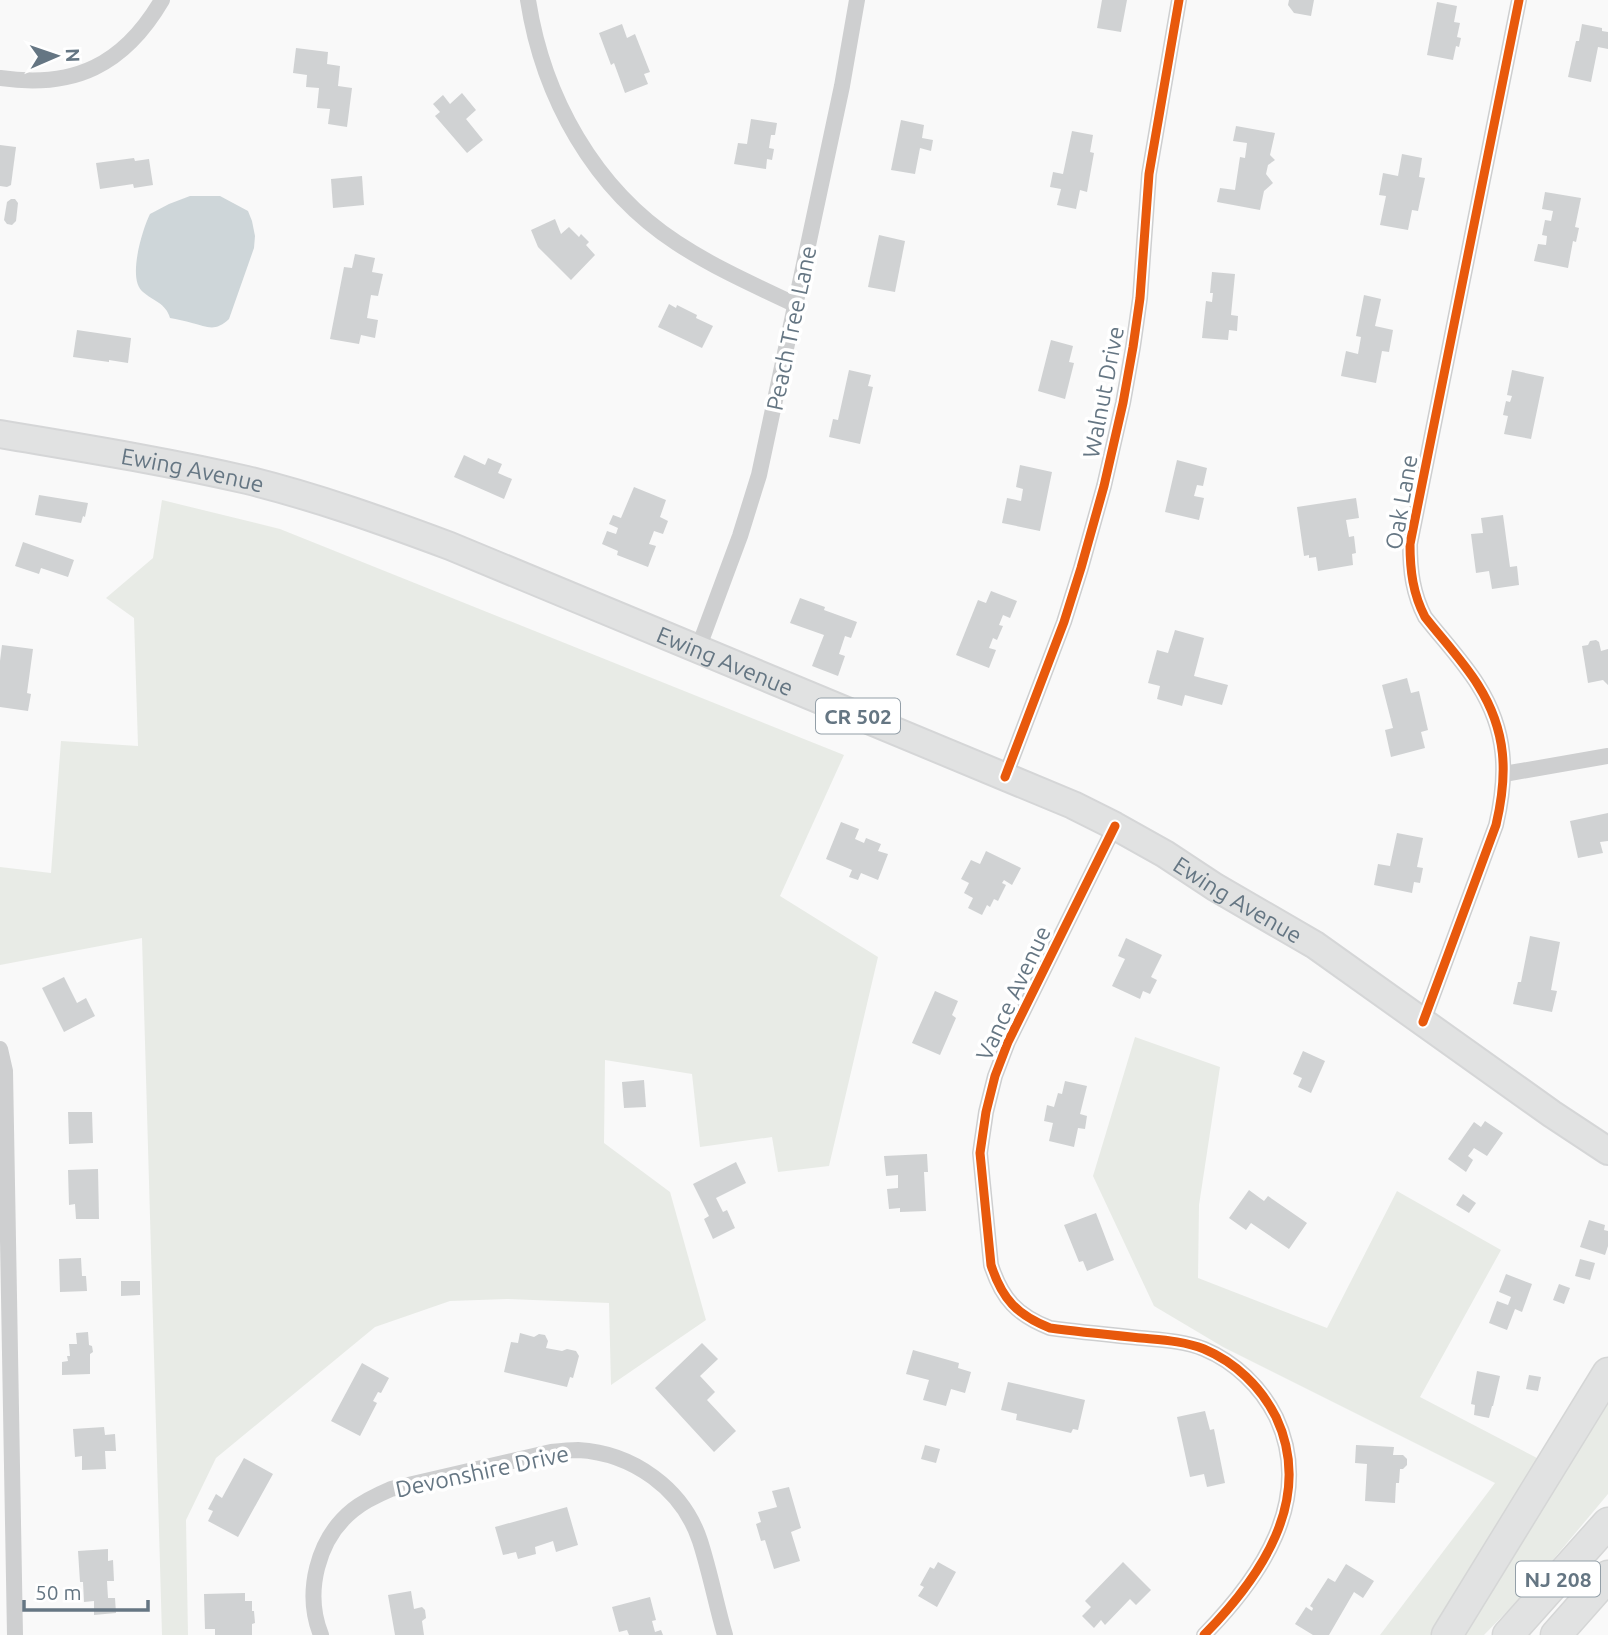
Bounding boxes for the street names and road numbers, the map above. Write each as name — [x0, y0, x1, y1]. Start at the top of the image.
street label: Peach Tree Lane — [761, 243, 821, 413]
street label: Walnut Drive — [1078, 324, 1128, 460]
street label: Ewing Avenue — [119, 442, 267, 496]
street label: Oak Lane — [1380, 453, 1422, 551]
street label: Ewing Avenue — [653, 621, 797, 700]
road number: CR 502 — [816, 698, 900, 734]
street label: Ewing Avenue — [1169, 851, 1307, 947]
street label: Vance Avenue — [971, 922, 1055, 1064]
street label: Devonshire Drive — [393, 1440, 571, 1502]
road number: NJ 208 — [1516, 1562, 1600, 1596]

